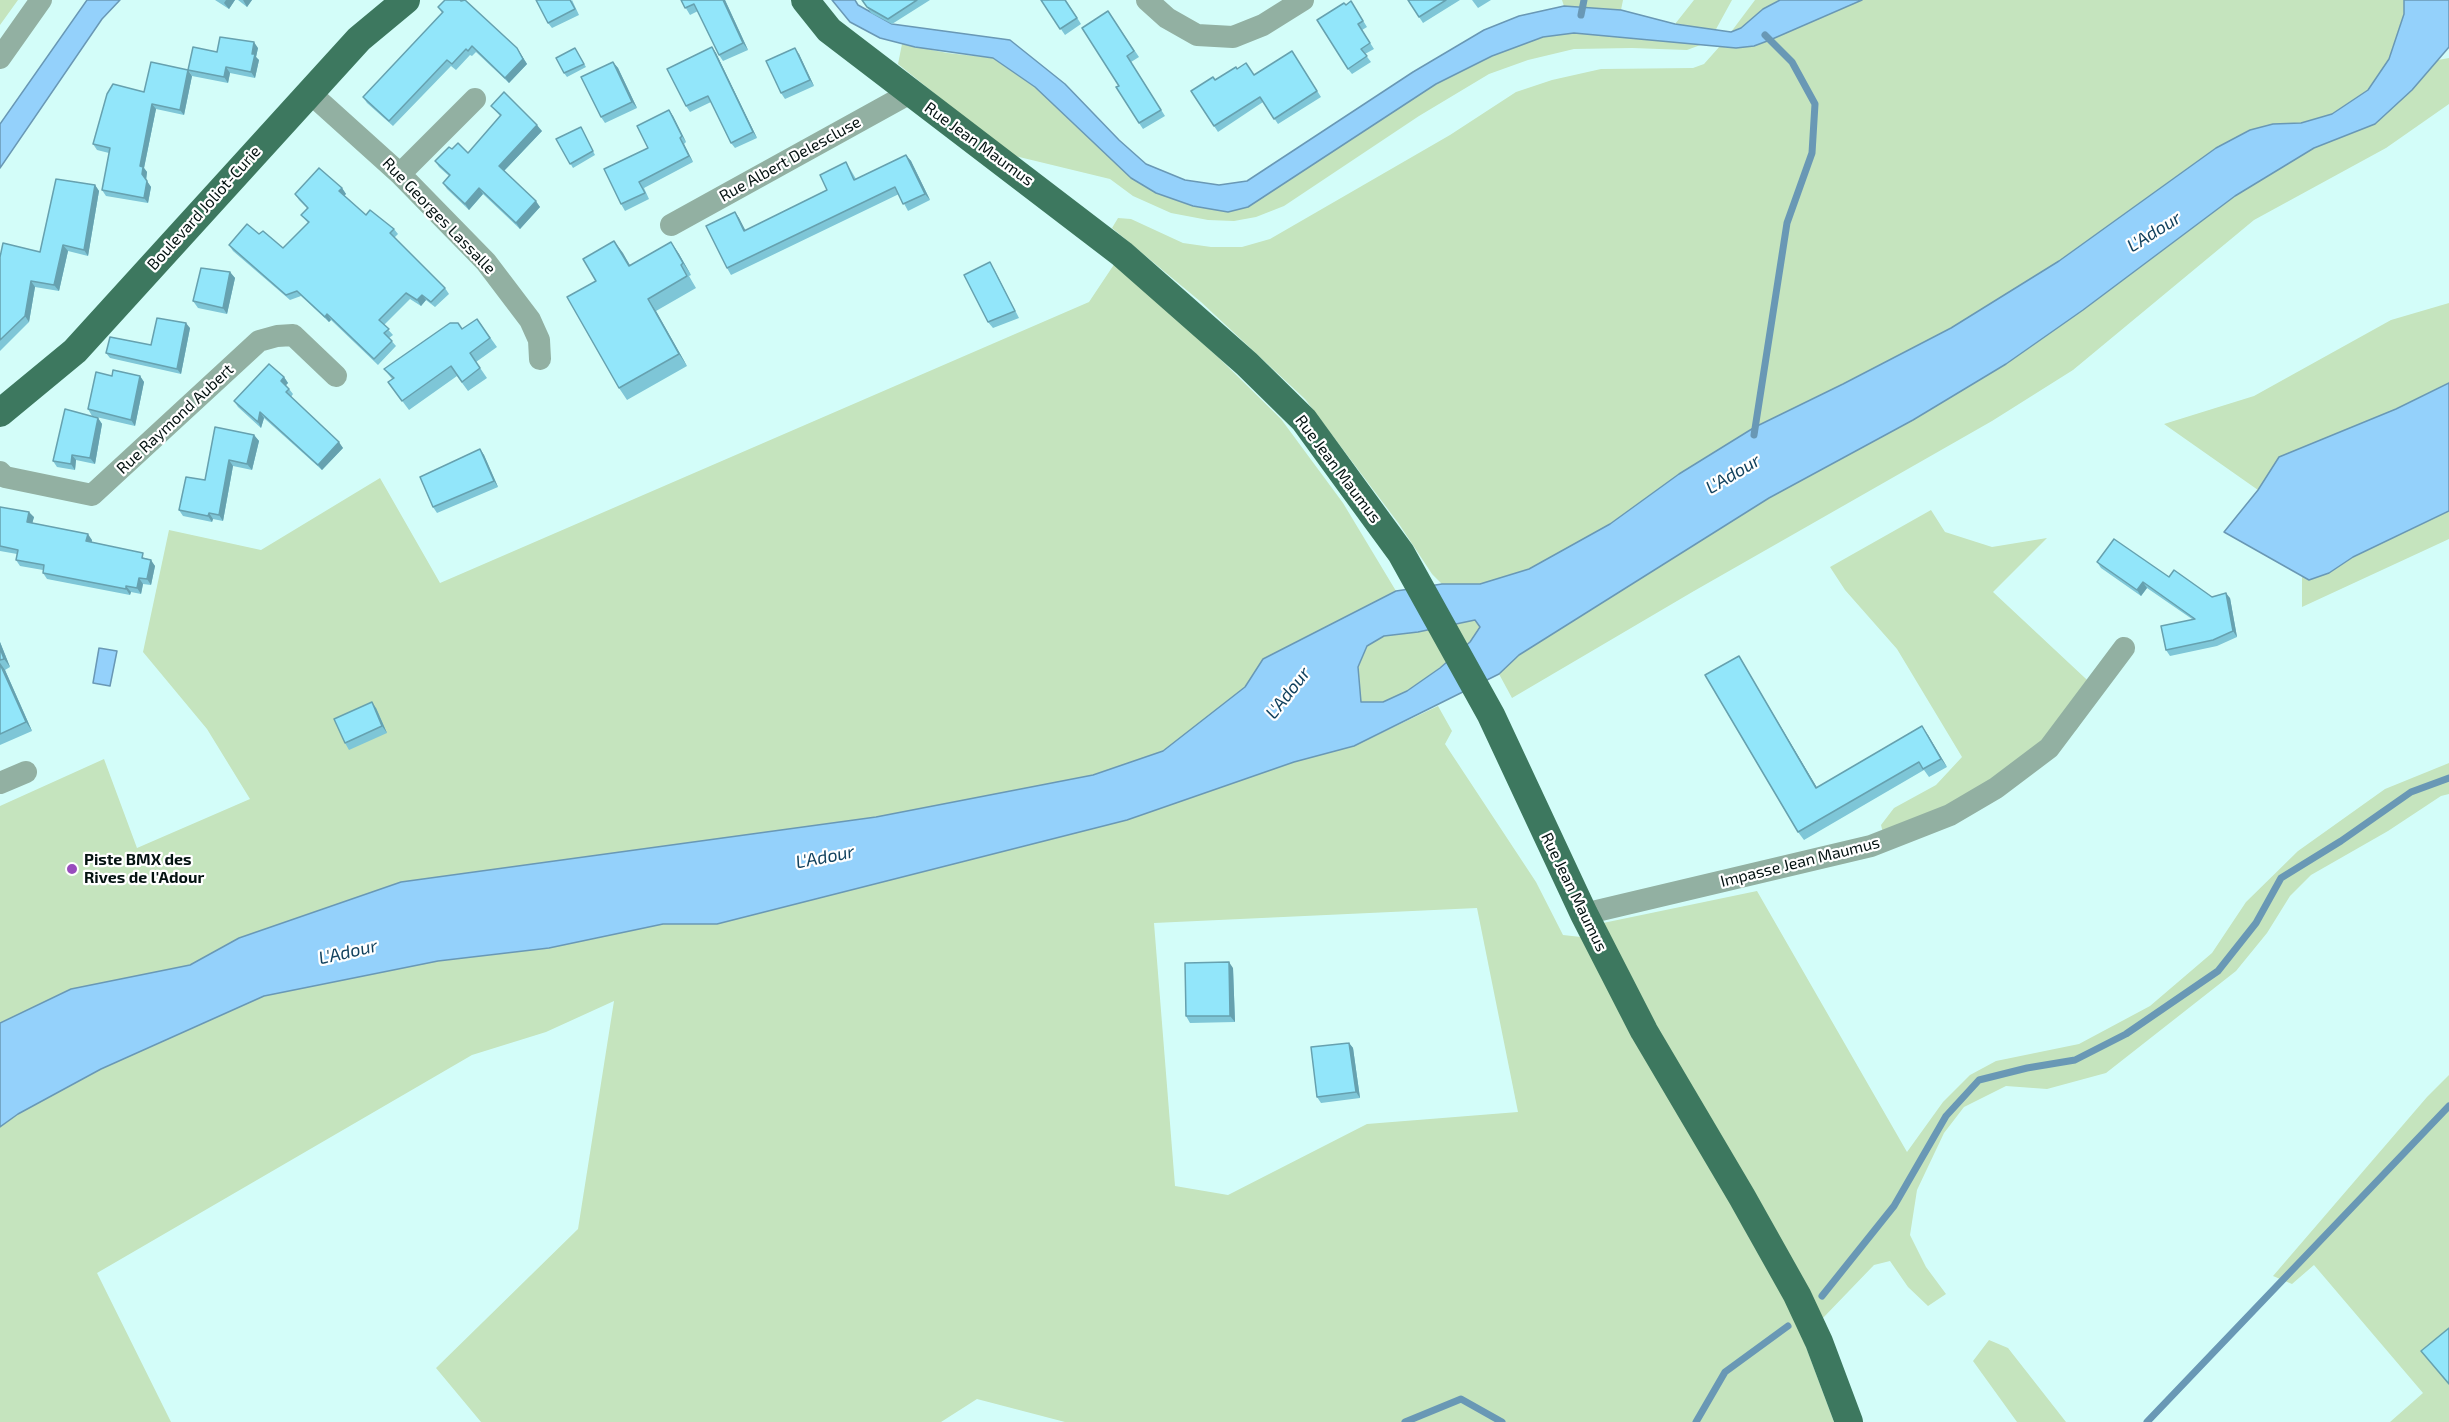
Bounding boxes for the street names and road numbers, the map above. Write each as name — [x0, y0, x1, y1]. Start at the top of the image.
street label: Rue Jean Maumus — [921, 98, 1037, 190]
street label: Rue Albert Delescluse — [716, 112, 864, 206]
street label: Boulevard Joliot-Curie — [143, 142, 265, 274]
street label: Rue Georges Lassalle — [378, 154, 500, 278]
street label: Rue Raymond Aubert — [113, 360, 237, 478]
street label: Rue Jean Maumus — [1291, 411, 1385, 527]
street label: Rue Jean Maumus — [1537, 829, 1611, 955]
street label: Impasse Jean Maumus — [1718, 833, 1882, 891]

